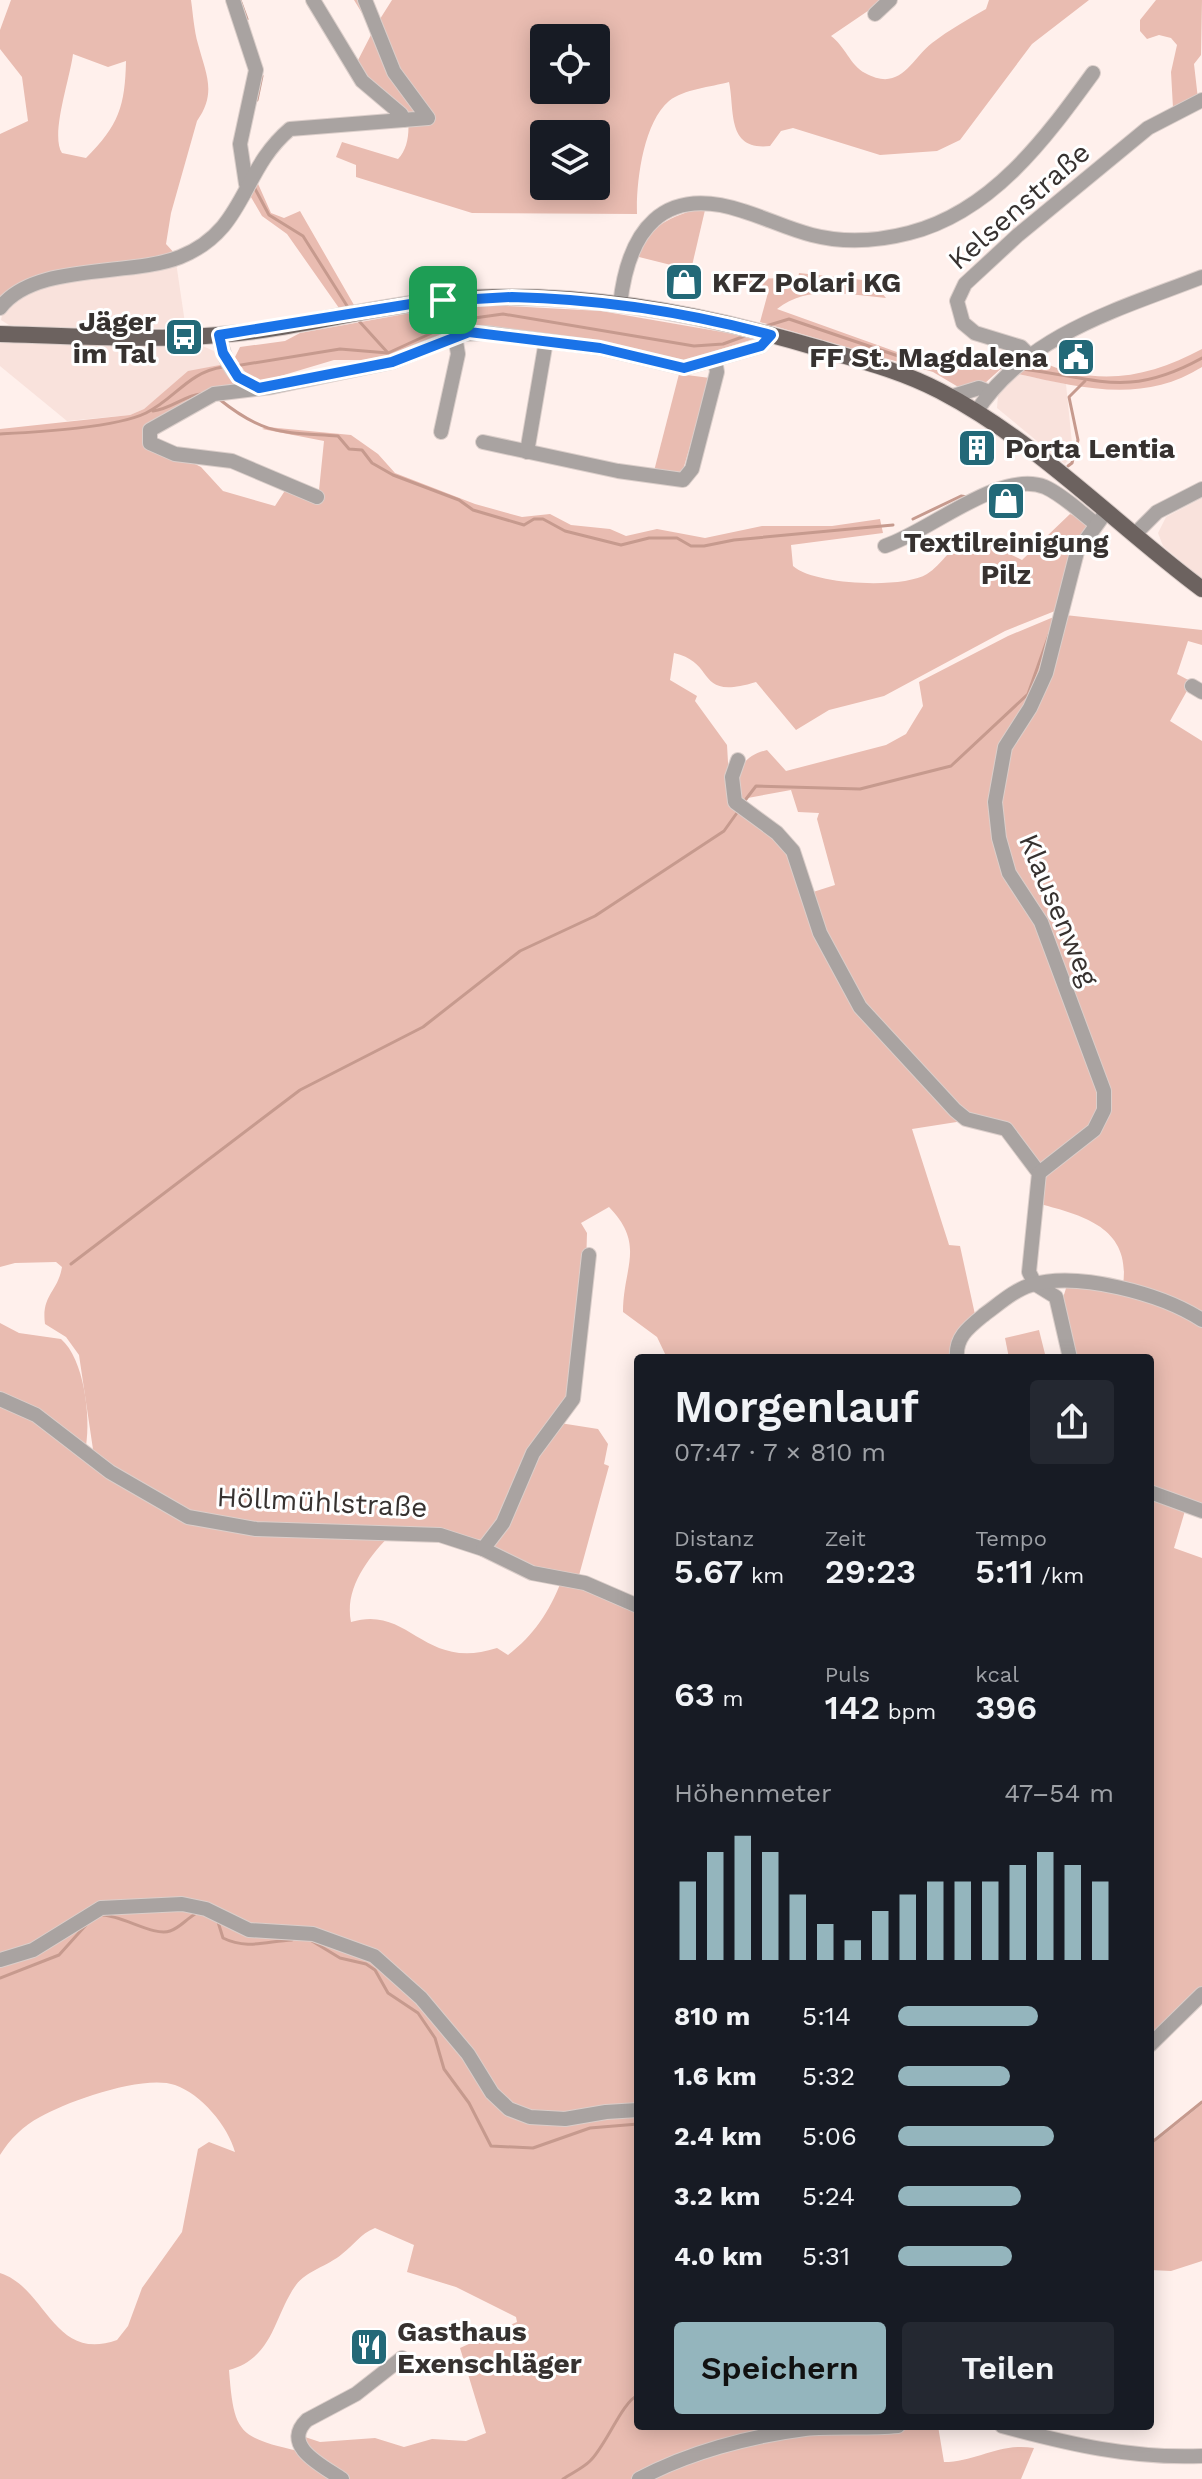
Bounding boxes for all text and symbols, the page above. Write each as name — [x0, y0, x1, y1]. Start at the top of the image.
map controls — [530, 24, 610, 200]
button: locate — [530, 24, 610, 104]
button: layers — [530, 120, 610, 200]
street label: Kelsenstraße — [941, 135, 1097, 277]
shop icon: KFZ Polari KG — [663, 261, 705, 303]
pin — [409, 266, 477, 334]
place label: KFZ Polari KG — [712, 266, 901, 299]
icon: arrive — [421, 278, 465, 322]
place label: Jäger im Tal — [73, 305, 157, 370]
bus stop icon: Jäger im Tal — [163, 316, 205, 358]
public building icon: FF St. Magdalena — [1055, 336, 1097, 378]
place label: FF St. Magdalena — [809, 341, 1049, 374]
building icon: Porta Lentia — [956, 427, 998, 469]
place label: Porta Lentia — [1005, 432, 1176, 465]
shop icon: Textilreinigung Pilz — [985, 480, 1027, 522]
place label: Textilreinigung Pilz — [903, 526, 1109, 591]
street label: Klausenweg — [1012, 829, 1106, 991]
button: share — [1030, 1380, 1114, 1464]
text: Morgenlauf — [674, 1381, 919, 1433]
text: 07:47 · 7 × 810 m — [674, 1437, 886, 1467]
street label: Höllmühlstraße — [216, 1480, 428, 1524]
text: Distanz — [674, 1526, 754, 1551]
text: Zeit — [825, 1526, 866, 1551]
text: Tempo — [975, 1526, 1047, 1551]
text: 5.67 — [674, 1551, 743, 1591]
text: 29:23 — [825, 1551, 916, 1591]
text: 5:11 — [975, 1551, 1034, 1591]
text: km — [743, 1563, 784, 1588]
text: /km — [1034, 1563, 1084, 1588]
text: Puls — [825, 1662, 870, 1687]
text: kcal — [975, 1662, 1019, 1687]
text: 63 — [674, 1674, 715, 1714]
text: m — [715, 1686, 743, 1711]
text: 142 — [825, 1687, 880, 1727]
text: 396 — [975, 1687, 1037, 1727]
text: bpm — [880, 1699, 936, 1724]
text: Höhenmeter — [674, 1778, 832, 1808]
text: 47–54 m — [1004, 1778, 1114, 1808]
text: 810 m — [674, 2001, 750, 2031]
text: 5:14 — [802, 2001, 851, 2031]
text: 1.6 km — [674, 2061, 757, 2091]
text: 5:32 — [802, 2061, 855, 2091]
text: 2.4 km — [674, 2121, 762, 2151]
text: 5:06 — [802, 2121, 857, 2151]
text: 3.2 km — [674, 2181, 761, 2211]
text: 5:24 — [802, 2181, 855, 2211]
text: 4.0 km — [674, 2241, 763, 2271]
text: 5:31 — [802, 2241, 850, 2271]
place label: Gasthaus Exenschläger — [397, 2315, 582, 2380]
button: Speichern — [674, 2322, 886, 2414]
button: Teilen — [902, 2322, 1114, 2414]
restaurant icon: Gasthaus Exenschläger — [348, 2326, 390, 2368]

